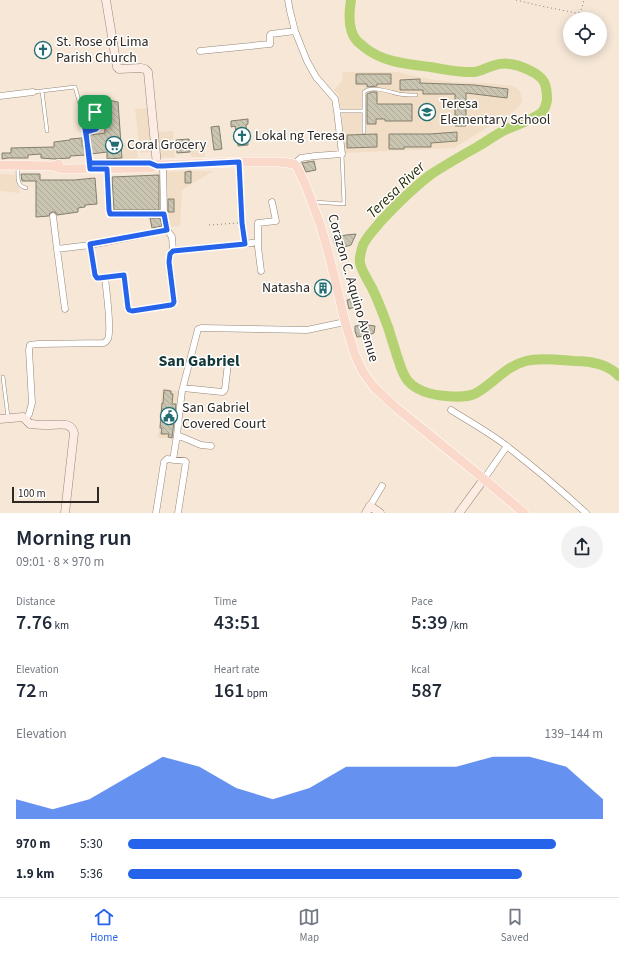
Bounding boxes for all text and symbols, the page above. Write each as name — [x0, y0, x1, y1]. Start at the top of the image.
map controls — [563, 12, 607, 56]
button: locate — [563, 12, 607, 56]
place label: St. Rose of Lima Parish Church — [56, 32, 149, 68]
church icon: St. Rose of Lima Parish Church — [33, 40, 53, 60]
place label: Teresa Elementary School — [440, 94, 551, 130]
pin — [78, 95, 112, 129]
icon: arrive — [84, 101, 106, 123]
school or university icon: Teresa Elementary School — [417, 102, 437, 122]
church icon: Lokal ng Teresa — [232, 126, 252, 146]
place label: Lokal ng Teresa — [255, 126, 345, 146]
supermarket icon: Coral Grocery — [104, 135, 124, 155]
place label: Coral Grocery — [127, 135, 207, 155]
water label: Teresa River — [362, 156, 430, 223]
street label: Corazon C. Aquino Avenue — [322, 212, 384, 364]
place label: Natasha — [262, 278, 310, 298]
building icon: Natasha — [313, 278, 333, 298]
district label: San Gabriel — [158, 350, 240, 372]
place label: San Gabriel Covered Court — [182, 398, 266, 434]
public building icon: San Gabriel Covered Court — [159, 406, 179, 426]
scale bar — [12, 485, 99, 504]
text: 100 m — [18, 486, 46, 501]
text: Morning run — [16, 522, 132, 554]
button: share — [561, 526, 603, 568]
text: 09:01 · 8 × 970 m — [16, 553, 104, 571]
text: Distance — [16, 594, 55, 609]
text: Time — [214, 594, 237, 609]
text: Pace — [411, 594, 433, 609]
text: 7.76 — [16, 609, 52, 637]
text: 43:51 — [214, 609, 260, 637]
text: 5:39 — [411, 609, 448, 637]
text: km — [52, 618, 69, 633]
text: /km — [448, 618, 468, 633]
text: Elevation — [16, 662, 59, 677]
text: Heart rate — [214, 662, 259, 677]
text: kcal — [411, 662, 430, 677]
text: 72 — [16, 677, 37, 705]
text: 161 — [214, 677, 244, 705]
text: 587 — [411, 677, 442, 705]
text: m — [37, 686, 48, 701]
text: bpm — [244, 686, 268, 701]
text: Elevation — [16, 725, 67, 743]
text: 139–144 m — [545, 725, 603, 743]
text: 970 m — [16, 835, 50, 853]
text: 5:30 — [80, 835, 103, 853]
text: 1.9 km — [16, 865, 55, 883]
text: 5:36 — [80, 865, 103, 883]
tab: Home — [90, 906, 118, 945]
tab: Map — [298, 906, 320, 945]
tab: Saved — [501, 906, 529, 945]

